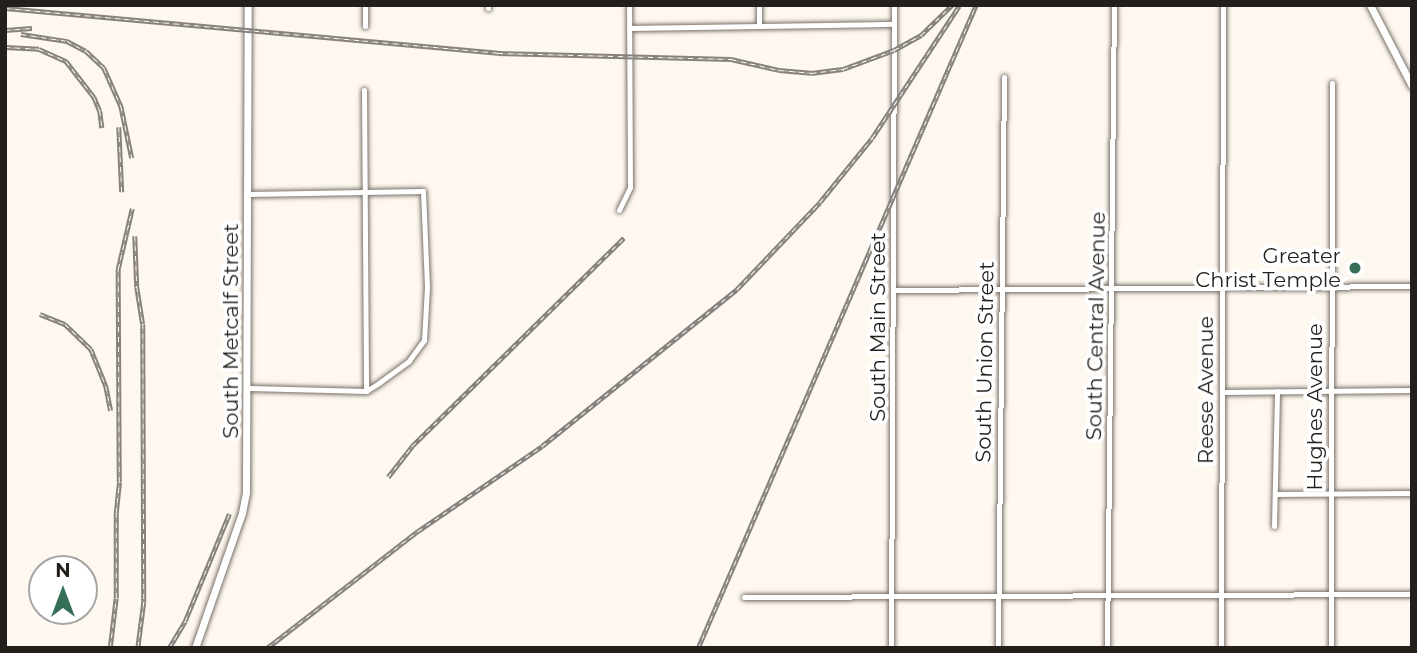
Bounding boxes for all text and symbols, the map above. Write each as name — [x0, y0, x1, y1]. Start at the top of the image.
street label: South Central Avenue — [1081, 212, 1111, 440]
street label: South Metcalf Street — [218, 223, 244, 439]
street label: South Main Street — [865, 232, 891, 422]
place label: Greater Christ Temple — [1195, 243, 1341, 293]
marker: Greater Christ Temple — [1347, 260, 1363, 276]
street label: South Union Street — [971, 261, 999, 463]
street label: Reese Avenue — [1193, 316, 1219, 464]
street label: Hughes Avenue — [1302, 323, 1328, 491]
north arrow — [28, 555, 98, 625]
text: N — [55, 559, 71, 582]

